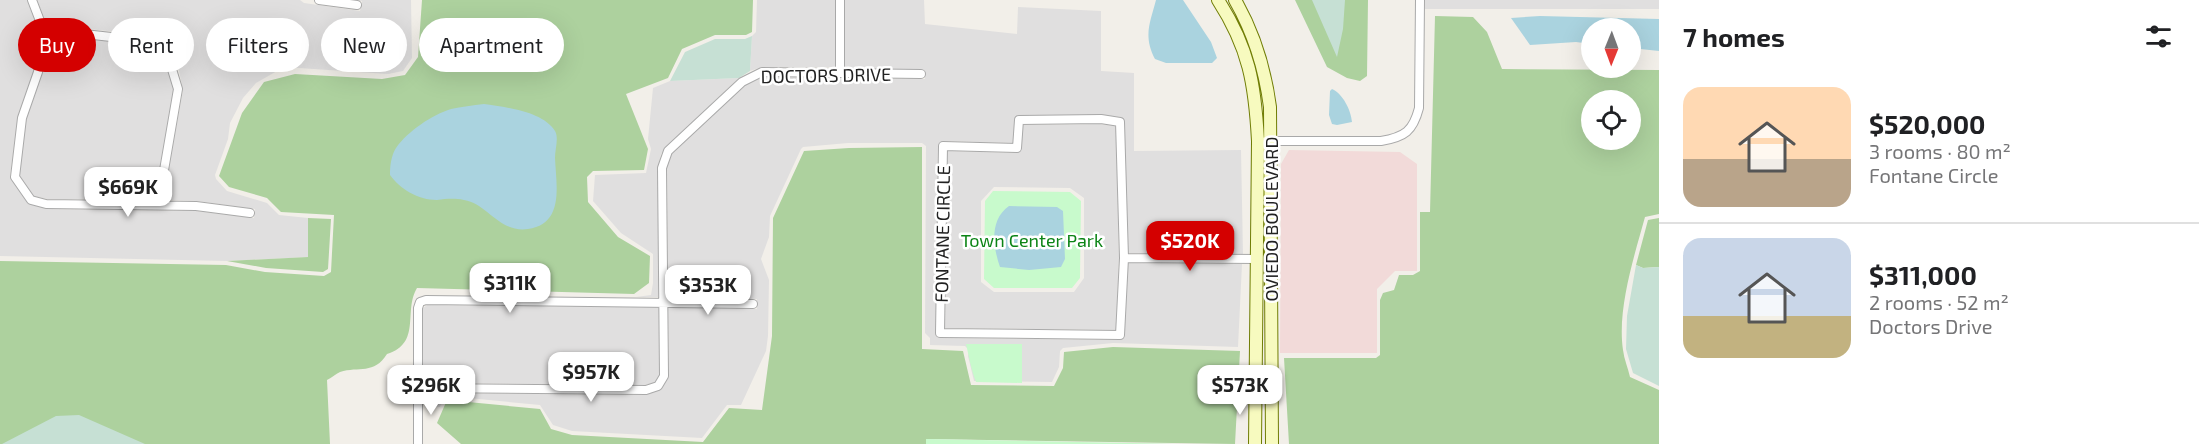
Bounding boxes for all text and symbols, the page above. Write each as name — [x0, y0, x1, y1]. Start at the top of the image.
chip: Buy — [18, 18, 96, 72]
chip: Rent — [108, 18, 194, 72]
chip: Filters — [206, 18, 309, 72]
chip: New — [321, 18, 407, 72]
chip: Apartment — [419, 18, 564, 72]
north arrow — [1581, 18, 1641, 78]
map controls — [1581, 18, 1641, 150]
icon: filters — [2142, 20, 2175, 53]
text: 7 homes — [1683, 21, 1785, 52]
street label: DOCTORS DRIVE — [761, 63, 891, 87]
button: locate — [1581, 90, 1641, 150]
text: $520,000 — [1869, 108, 1985, 139]
icon: home — [1731, 111, 1803, 183]
street label: OVIEDO BOULEVARD — [1260, 137, 1282, 301]
text: 3 rooms · 80 m² — [1869, 139, 2011, 163]
text: Fontane Circle — [1869, 163, 1998, 187]
street label: FONTANE CIRCLE — [930, 165, 954, 303]
pin: $669K — [86, 167, 170, 218]
text: $669K — [98, 174, 158, 198]
pin: $520K — [1148, 221, 1232, 272]
text: $520K — [1160, 228, 1220, 252]
park label: Town Center Park — [961, 229, 1103, 251]
text: $311,000 — [1869, 259, 1977, 290]
icon: home — [1731, 262, 1803, 334]
pin: $311K — [468, 263, 552, 314]
pin: $353K — [666, 265, 750, 316]
text: $311K — [484, 270, 536, 294]
text: $353K — [679, 272, 737, 296]
text: 2 rooms · 52 m² — [1869, 290, 2009, 314]
text: Doctors Drive — [1869, 314, 1993, 338]
pin: $957K — [549, 352, 633, 403]
text: $957K — [562, 359, 620, 383]
pin: $296K — [389, 365, 473, 416]
pin: $573K — [1198, 365, 1282, 416]
text: $296K — [401, 372, 461, 396]
text: $573K — [1211, 372, 1269, 396]

